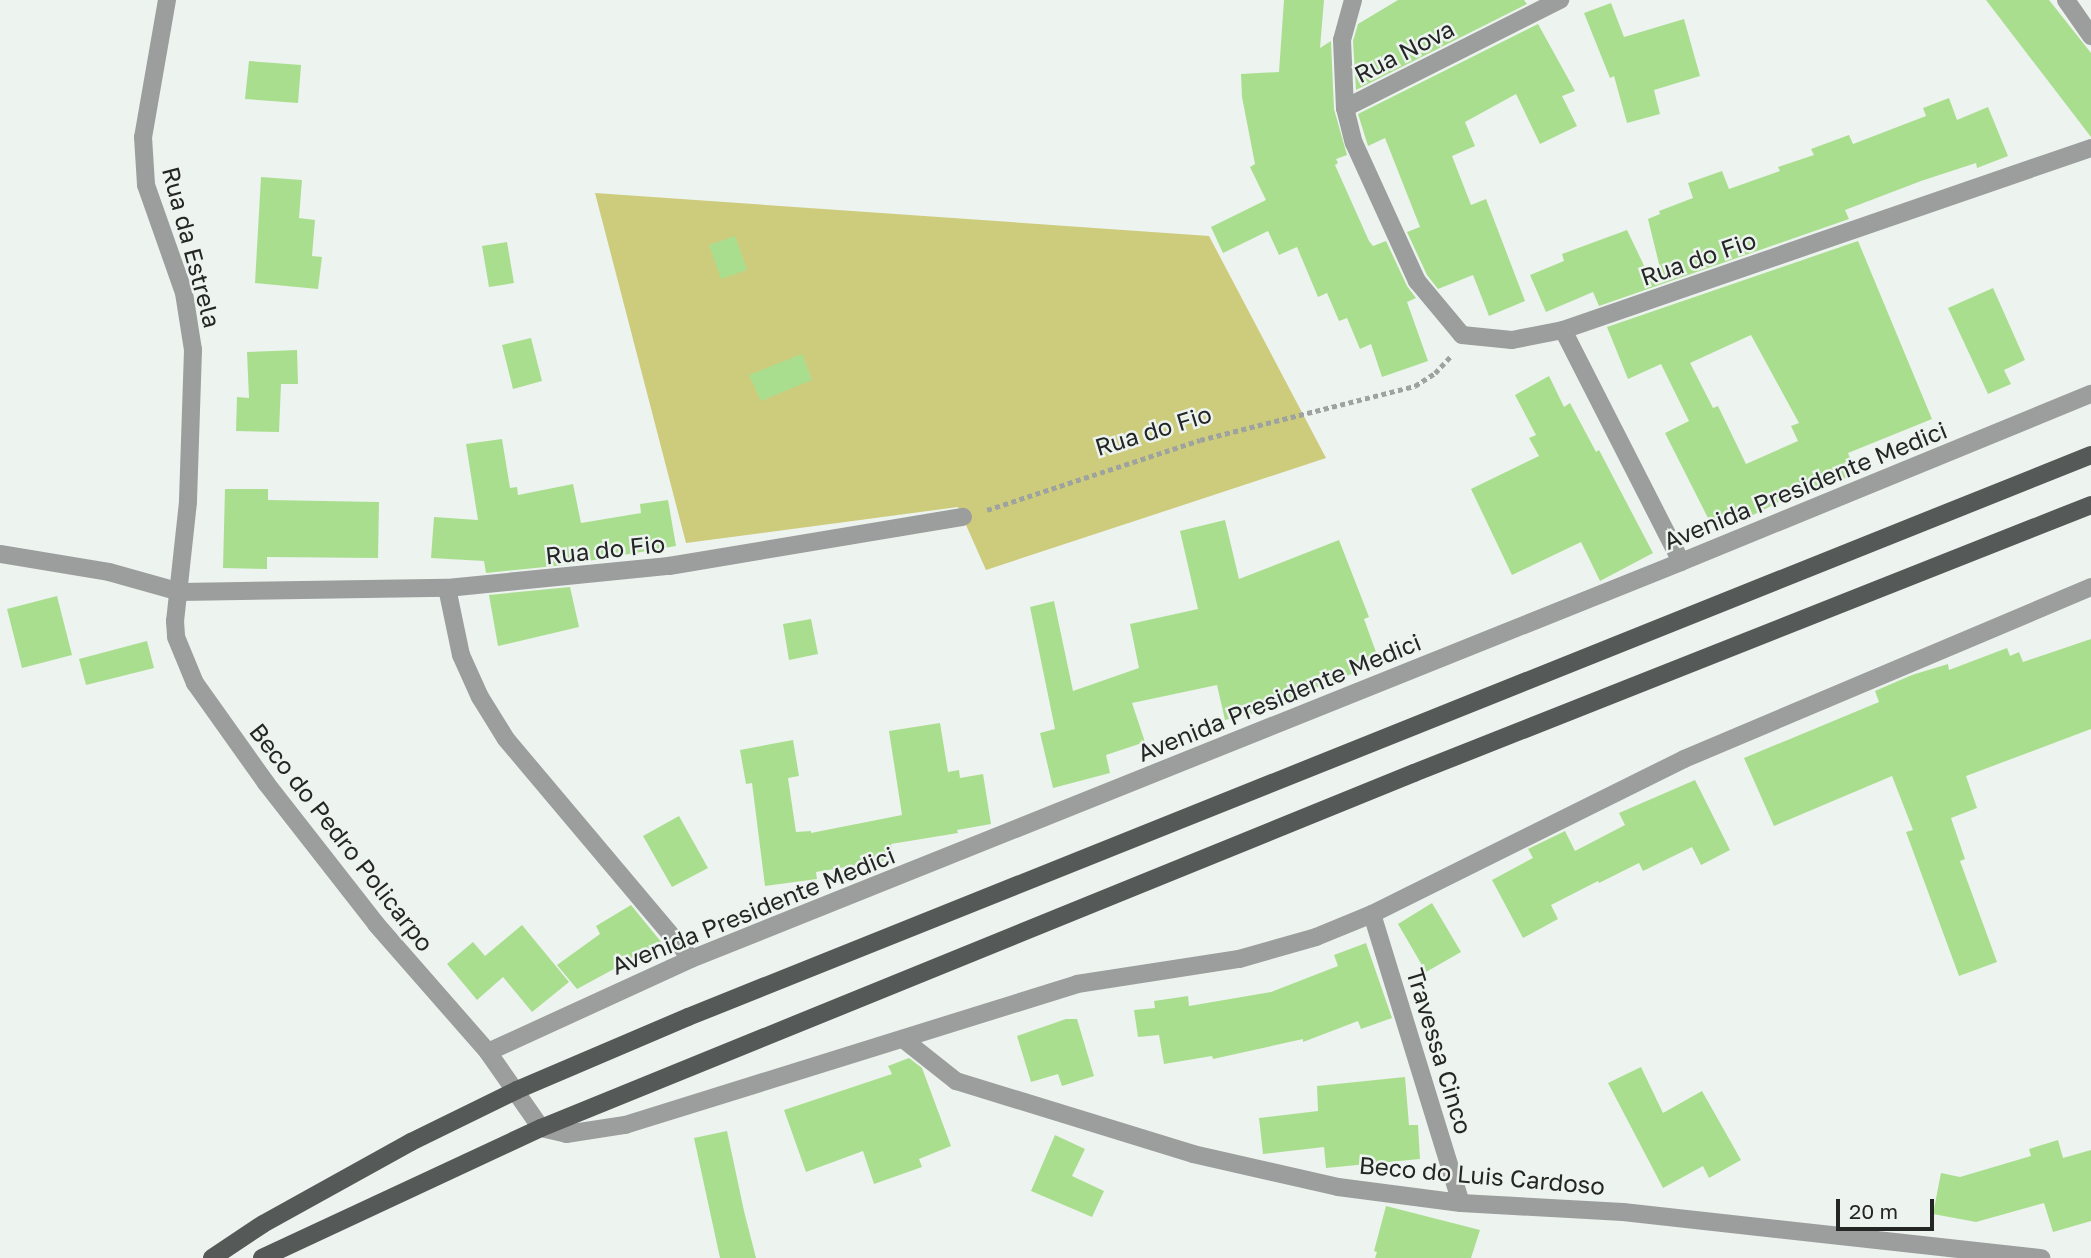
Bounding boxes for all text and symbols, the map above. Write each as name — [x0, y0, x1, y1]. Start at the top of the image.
street label: Rua Nova — [1349, 14, 1459, 88]
street label: Rua da Estrela — [157, 163, 227, 331]
street label: Rua do Fio — [1636, 225, 1760, 291]
street label: Rua do Fio — [1091, 399, 1215, 461]
street label: Avenida Presidente Medici — [1659, 415, 1951, 555]
street label: Rua do Fio — [544, 528, 666, 570]
street label: Avenida Presidente Medici — [1133, 627, 1425, 767]
street label: Beco do Pedro Policarpo — [244, 717, 440, 957]
street label: Avenida Presidente Medici — [607, 840, 899, 980]
street label: Travessa Cinco — [1401, 965, 1479, 1137]
street label: Beco do Luis Cardoso — [1358, 1150, 1606, 1200]
scale bar — [1839, 1184, 1937, 1228]
text: 20 m — [1849, 1198, 1898, 1224]

